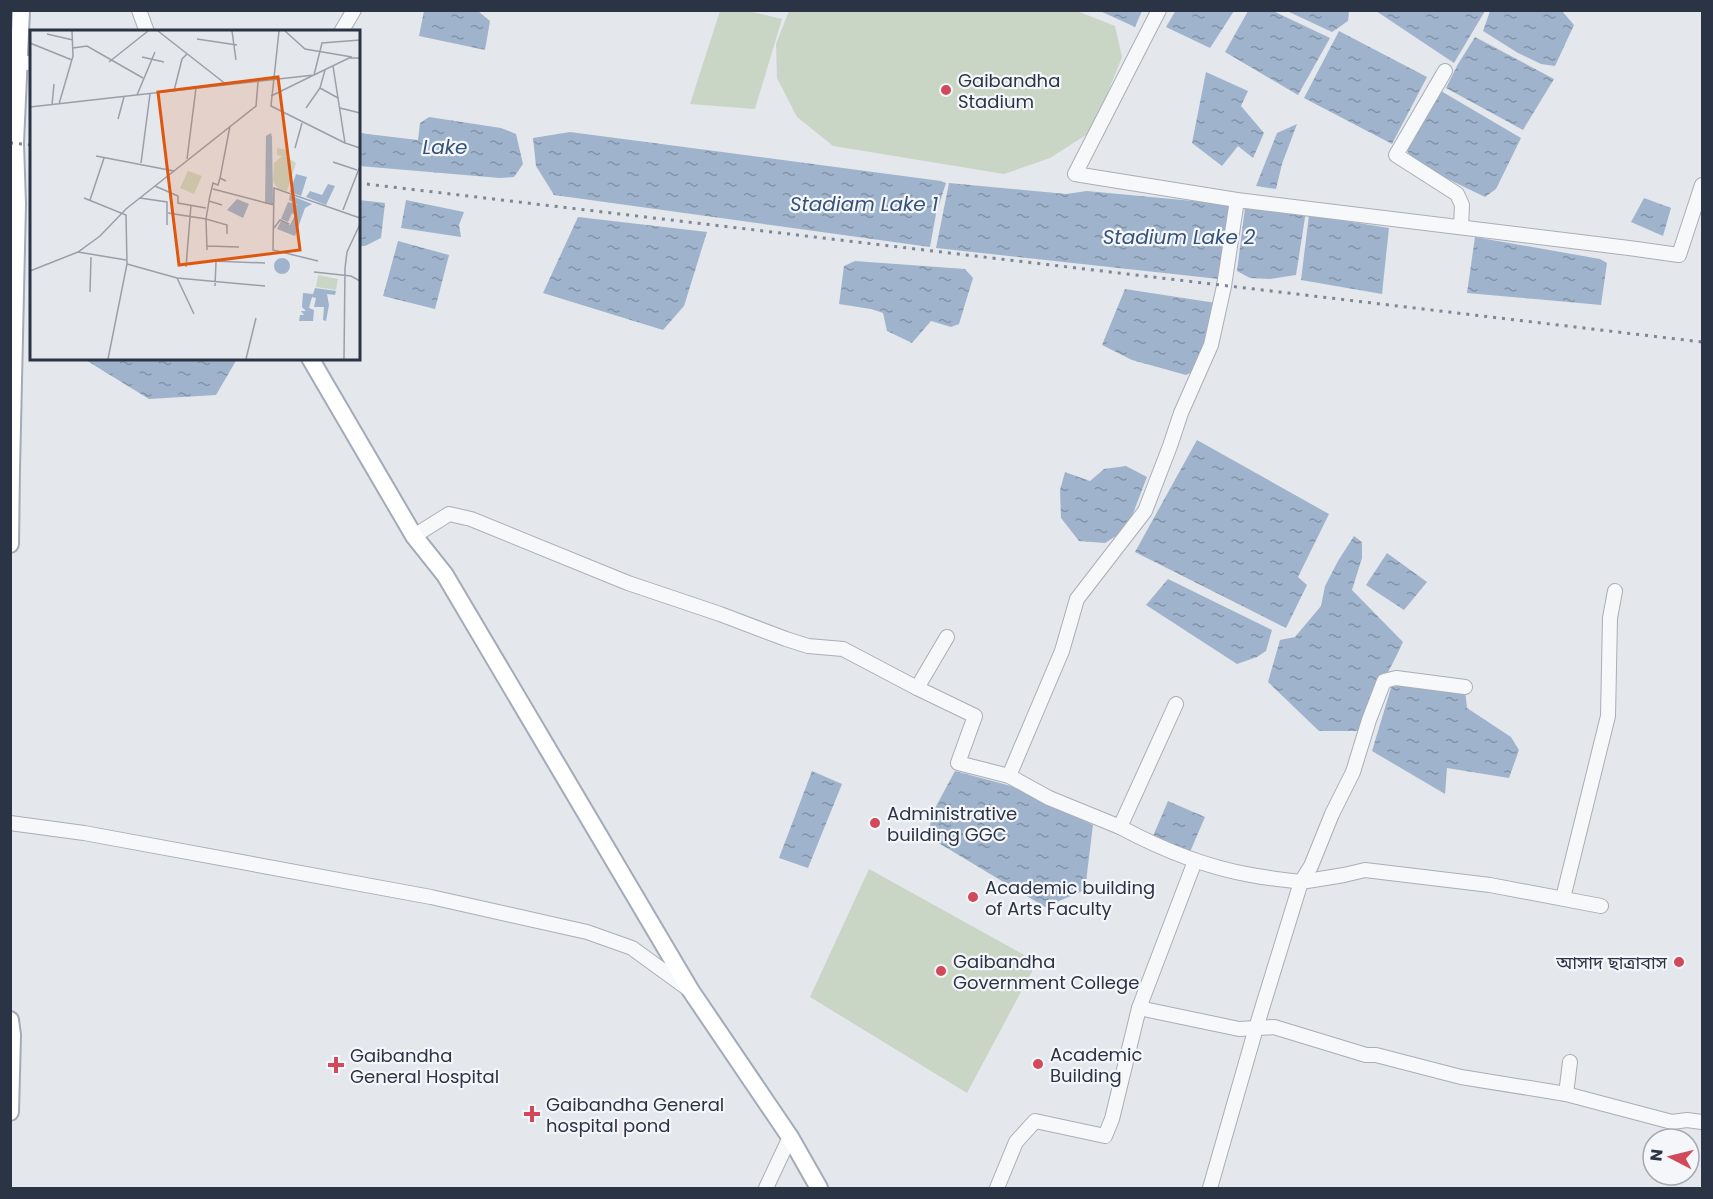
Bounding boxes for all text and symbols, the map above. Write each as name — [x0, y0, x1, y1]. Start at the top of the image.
inset map — [30, 30, 360, 360]
place label: Gaibandha Stadium — [958, 68, 1060, 114]
marker: Gaibandha Stadium — [939, 83, 953, 97]
water label: Lake — [423, 133, 467, 161]
water label: Stadiam Lake 1 — [790, 190, 938, 218]
water label: Stadium Lake 2 — [1103, 223, 1256, 251]
place label: Administrative building GGC — [887, 801, 1017, 847]
marker: Administrative building GGC — [868, 816, 882, 830]
place label: Academic building of Arts Faculty — [985, 875, 1155, 921]
marker: Academic building of Arts Faculty — [966, 890, 980, 904]
place label: Gaibandha Government College — [953, 949, 1139, 995]
place label: আসাদ ছাত্রাবাস — [1555, 950, 1668, 975]
marker: আসাদ ছাত্রাবাস — [1672, 955, 1686, 969]
marker: Gaibandha Government College — [934, 964, 948, 978]
place label: Academic Building — [1050, 1042, 1143, 1088]
place label: Gaibandha General Hospital — [350, 1043, 499, 1089]
marker: Gaibandha General Hospital — [327, 1056, 345, 1074]
marker: Academic Building — [1031, 1057, 1045, 1071]
place label: Gaibandha General hospital pond — [546, 1092, 724, 1138]
marker: Gaibandha General hospital pond — [523, 1105, 541, 1123]
north arrow — [1641, 1127, 1701, 1187]
text: N — [1644, 1148, 1669, 1163]

